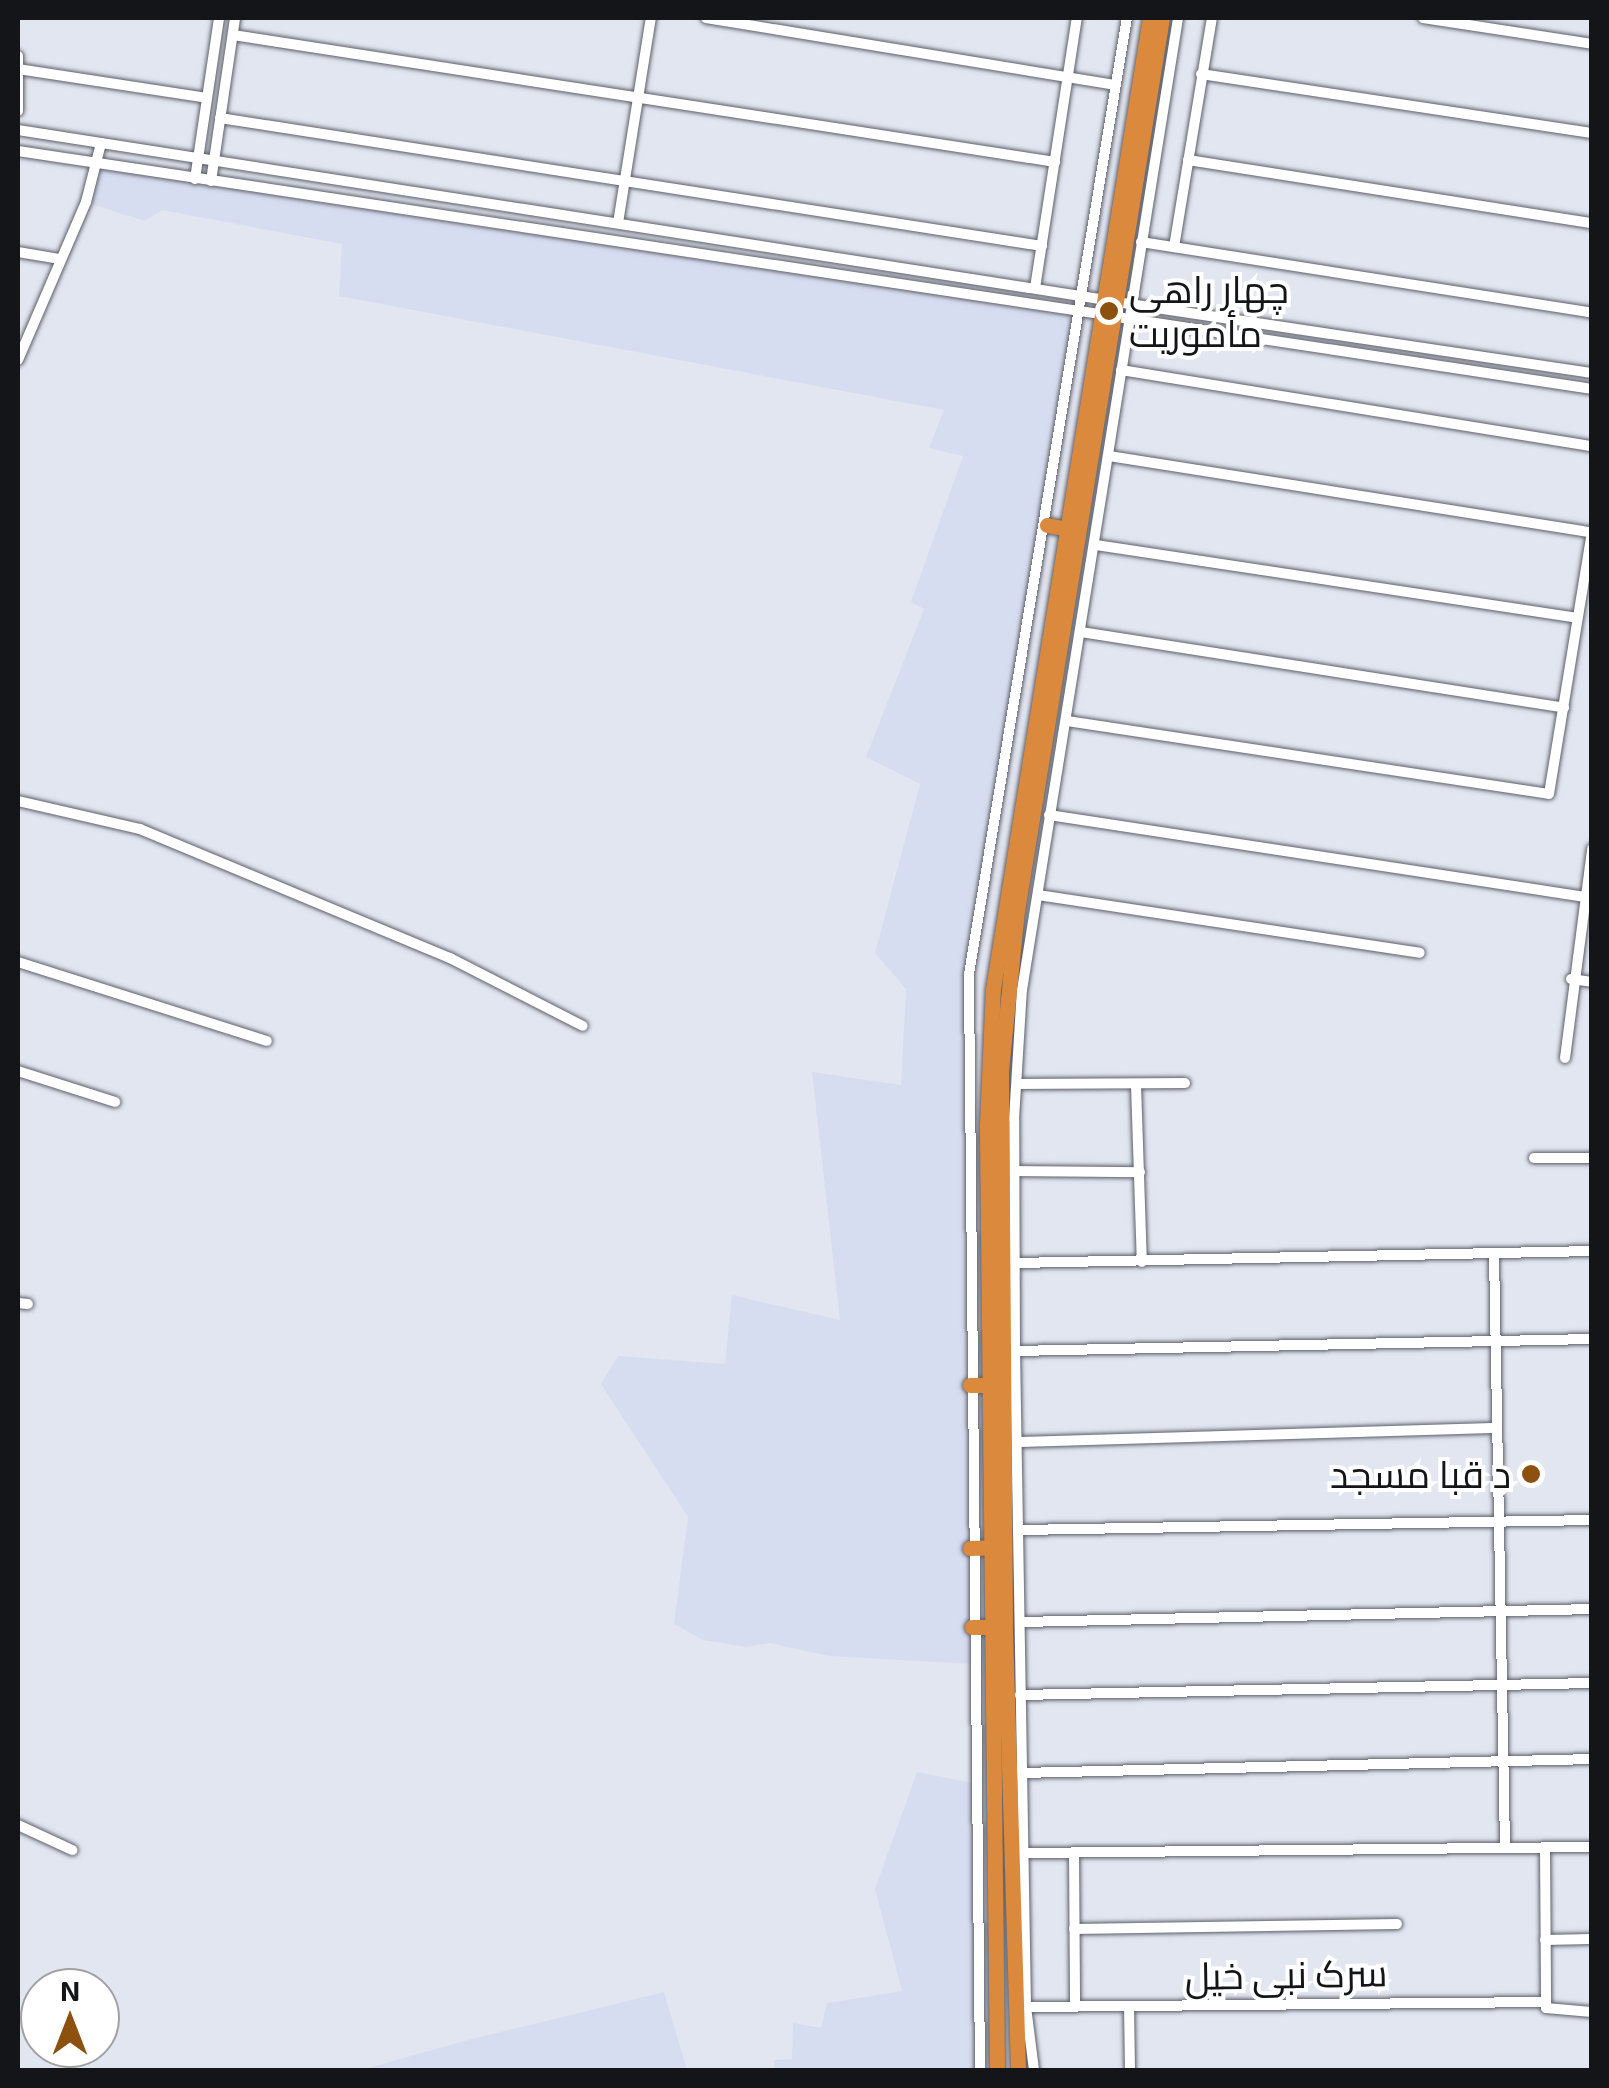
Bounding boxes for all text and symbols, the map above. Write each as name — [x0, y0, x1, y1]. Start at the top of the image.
place label: چهار راهی مأموریت — [1129, 266, 1289, 356]
marker: چهار راهی مأموریت — [1098, 300, 1120, 322]
place label: د قبا مسجد — [1330, 1451, 1511, 1497]
marker: د قبا مسجد — [1520, 1463, 1542, 1485]
street label: سرک نبی خیل — [1184, 1949, 1388, 1999]
north arrow — [20, 1968, 120, 2068]
text: N — [60, 1973, 80, 2007]

